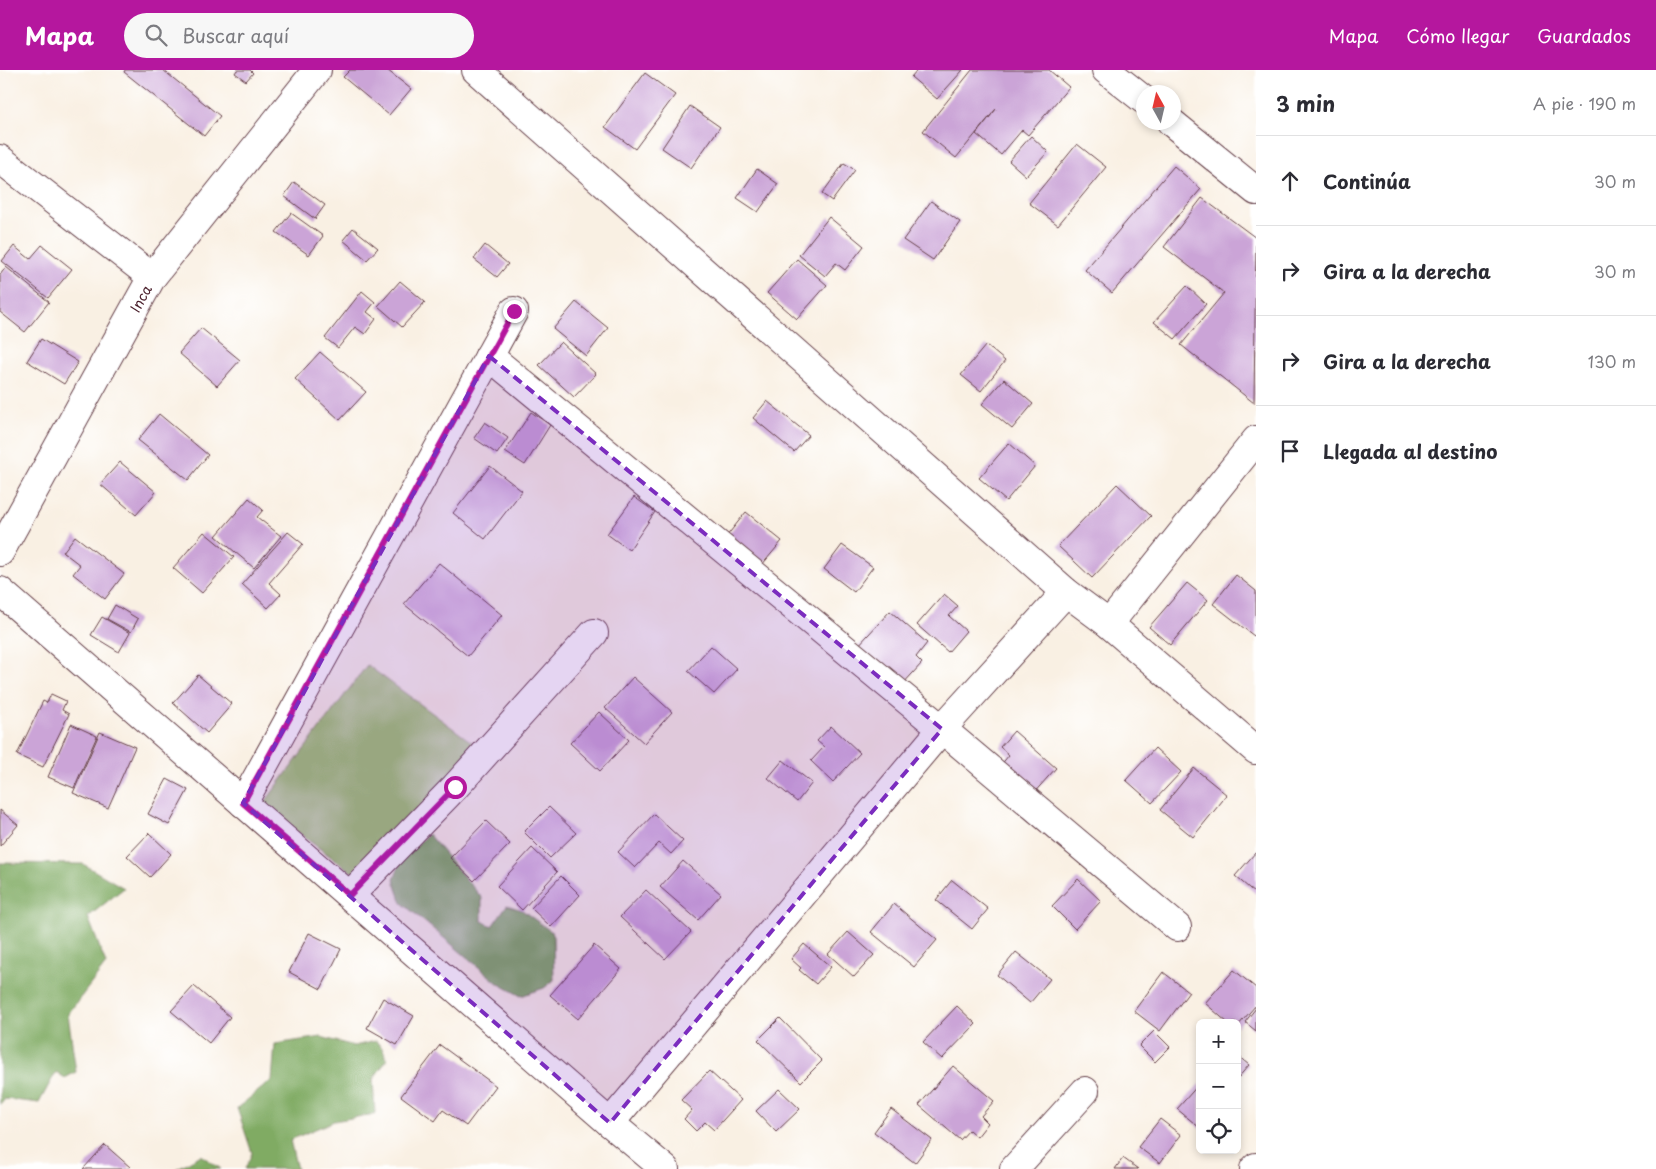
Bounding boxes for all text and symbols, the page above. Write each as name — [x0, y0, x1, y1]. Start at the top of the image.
search box — [124, 13, 474, 58]
text: Mapa — [25, 17, 94, 53]
icon: search — [142, 21, 170, 49]
text: Buscar aquí — [182, 21, 289, 49]
text: Mapa — [1329, 22, 1378, 49]
text: Cómo llegar — [1406, 22, 1509, 49]
text: Guardados — [1537, 22, 1631, 49]
north arrow — [1136, 85, 1181, 130]
text: 3 min — [1276, 87, 1335, 119]
text: A pie · 190 m — [1533, 91, 1636, 115]
icon: ahead — [1276, 167, 1304, 195]
text: Continúa — [1323, 167, 1411, 195]
text: 30 m — [1594, 169, 1636, 193]
icon: right — [1276, 257, 1304, 285]
text: Gira a la derecha — [1323, 257, 1491, 285]
text: 30 m — [1594, 259, 1636, 283]
street label: Inca — [124, 280, 157, 316]
route end — [503, 300, 526, 323]
icon: right — [1276, 347, 1304, 375]
text: Gira a la derecha — [1323, 347, 1491, 375]
text: 130 m — [1588, 349, 1636, 373]
icon: arrive — [1276, 437, 1304, 465]
text: Llegada al destino — [1323, 437, 1497, 465]
route start — [444, 776, 467, 799]
map controls — [1196, 1019, 1241, 1154]
button: + — [1196, 1019, 1241, 1064]
button: − — [1196, 1064, 1241, 1109]
button: locate — [1196, 1109, 1241, 1154]

